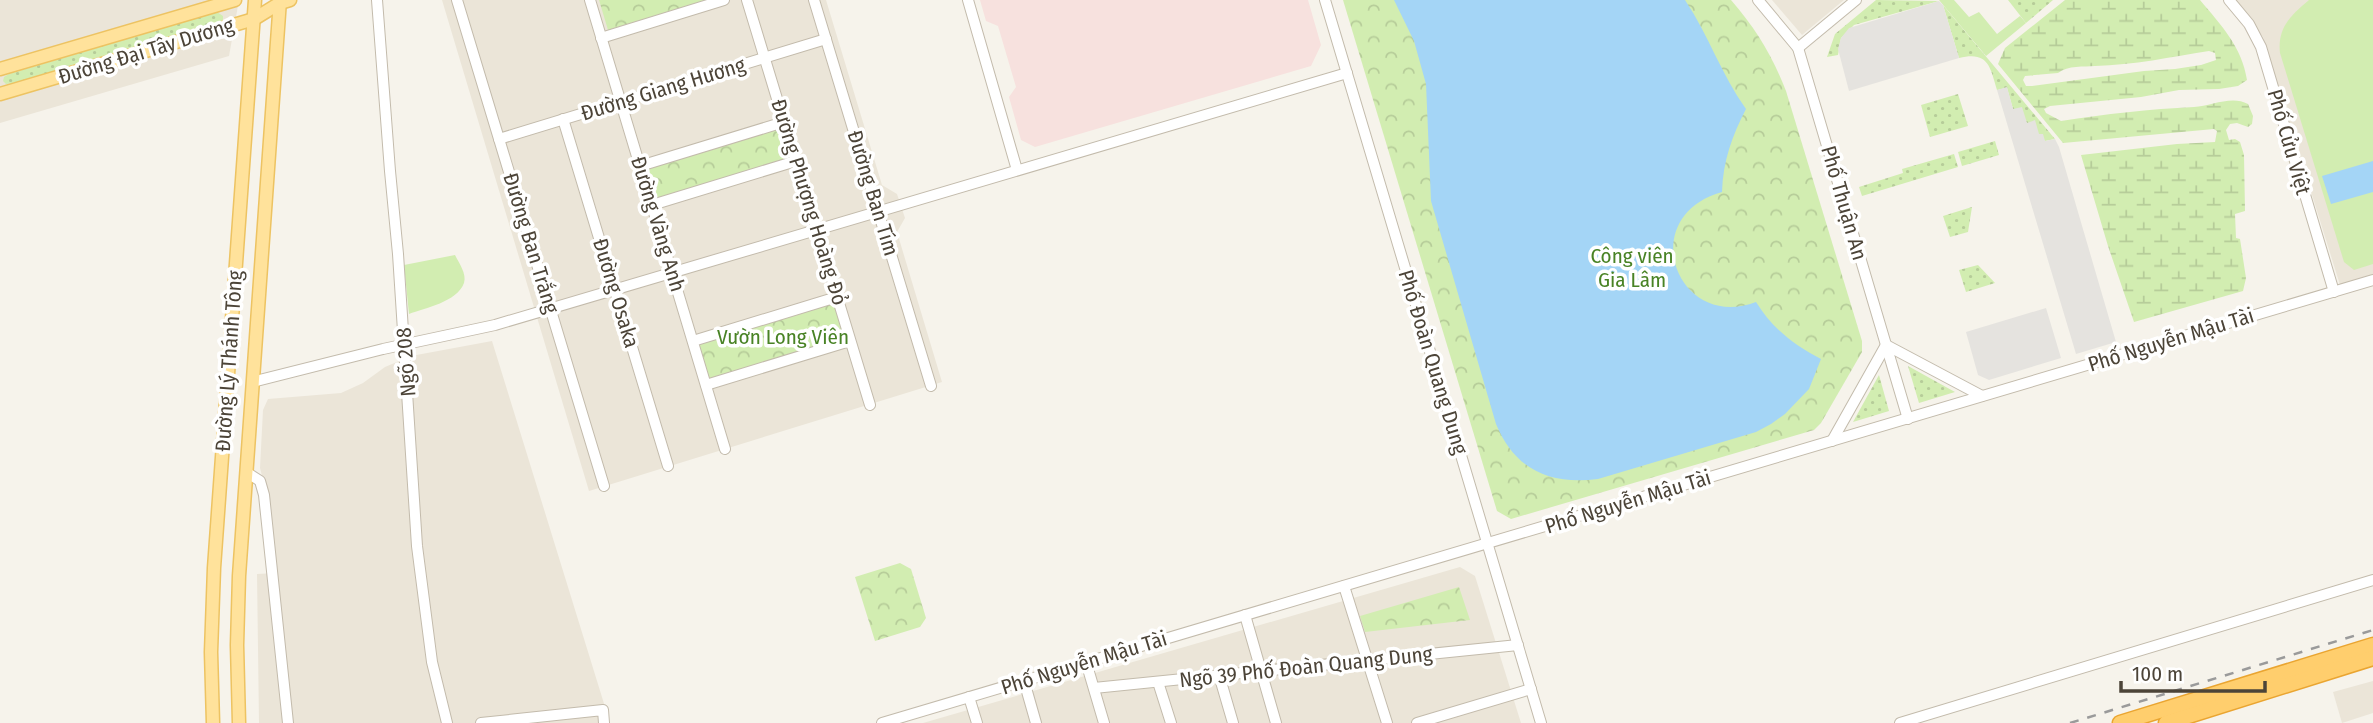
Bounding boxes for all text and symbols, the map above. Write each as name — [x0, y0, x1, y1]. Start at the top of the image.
street label: Đường Đại Tây Dương — [55, 12, 237, 90]
street label: Đường Giang Hương — [578, 52, 748, 126]
street label: Phố Cửu Việt — [2262, 86, 2317, 198]
street label: Đường Phượng Hoàng Đỏ — [765, 96, 853, 308]
street label: Đường Ban Tím — [842, 127, 904, 259]
street label: Phố Thuận An — [1815, 143, 1873, 263]
street label: Đường Vàng Anh — [625, 153, 691, 295]
street label: Đường Ban Trắng — [497, 170, 565, 317]
street label: Đường Osaka — [587, 235, 645, 351]
park label: Công viên Gia Lâm — [1590, 243, 1674, 293]
street label: Phố Đoàn Quang Dung — [1393, 267, 1473, 458]
street label: Đường Lý Thánh Tông — [210, 269, 248, 453]
street label: Phố Nguyễn Mậu Tài — [2085, 302, 2257, 378]
park label: Vườn Long Viên — [717, 324, 849, 350]
street label: Ngõ 208 — [391, 327, 421, 397]
street label: Phố Nguyễn Mậu Tài — [1542, 464, 1714, 540]
street label: Phố Nguyễn Mậu Tài — [998, 625, 1170, 701]
street label: Ngõ 39 Phố Đoàn Quang Dung — [1178, 641, 1434, 693]
scale bar — [2121, 650, 2264, 694]
text: 100 m — [2132, 661, 2183, 687]

